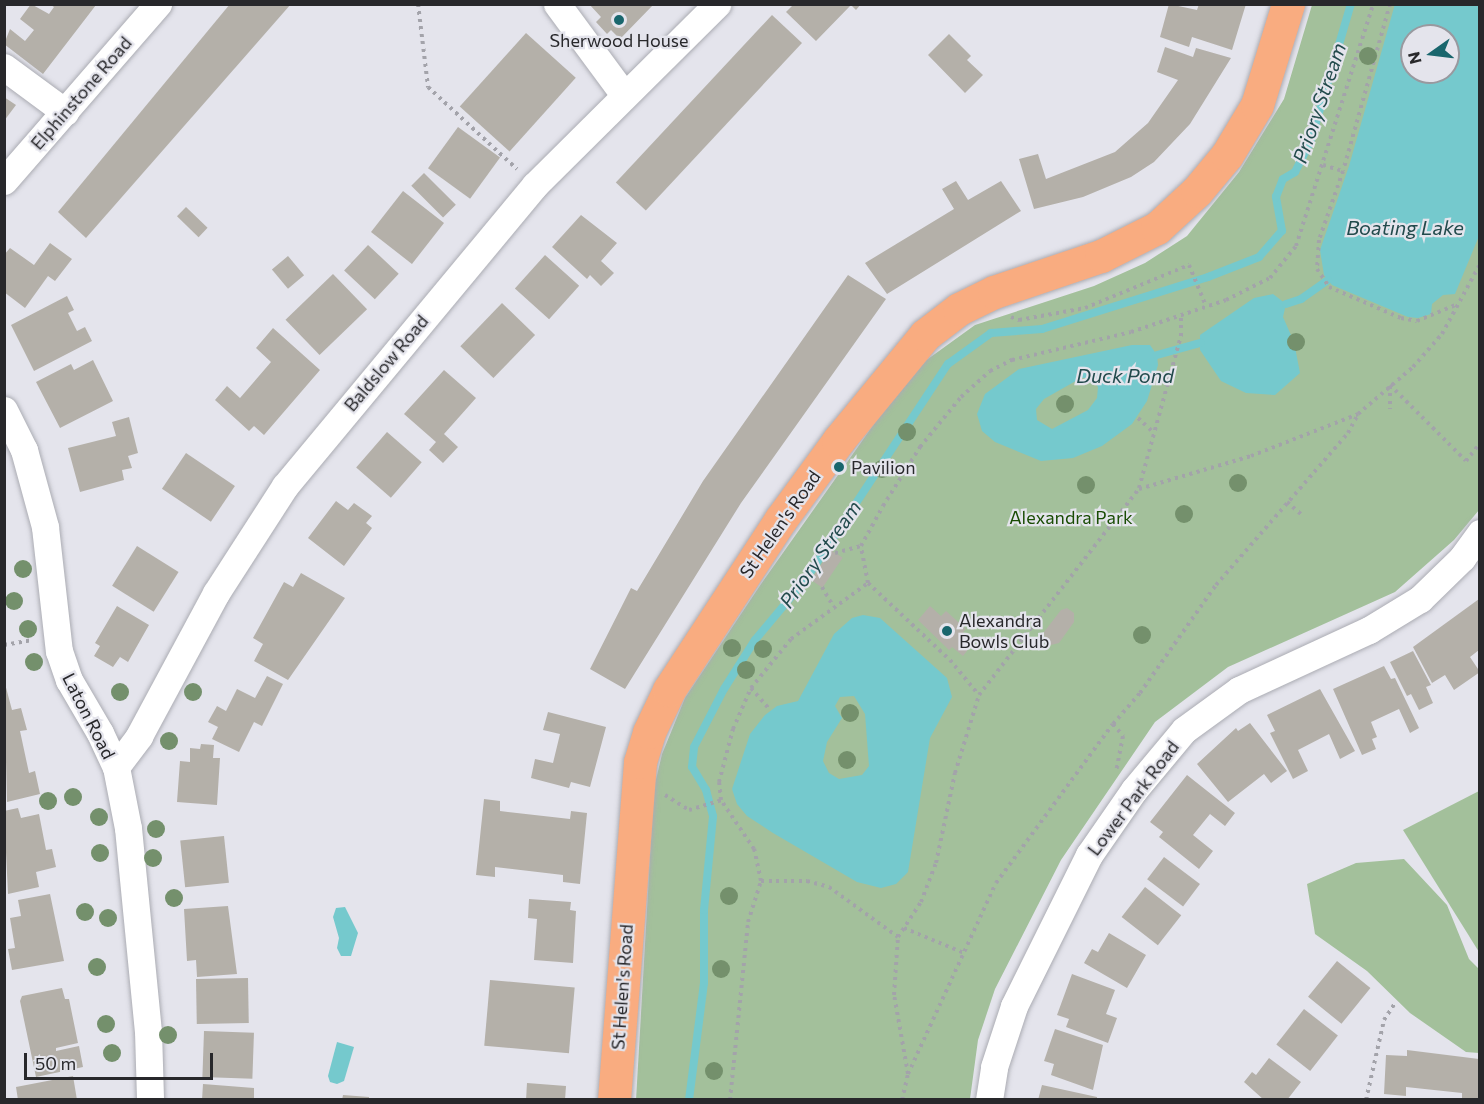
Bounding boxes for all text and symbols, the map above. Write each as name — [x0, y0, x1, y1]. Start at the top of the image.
marker: Sherwood House — [612, 13, 626, 27]
north arrow — [1400, 24, 1460, 84]
place label: Sherwood House — [550, 29, 688, 51]
street label: Elphinstone Road — [26, 32, 136, 154]
water label: Priory Stream — [1287, 40, 1351, 166]
text: N — [1403, 50, 1425, 66]
water label: Boating Lake — [1346, 215, 1464, 239]
street label: Baldslow Road — [339, 310, 433, 416]
water label: Duck Pond — [1076, 363, 1174, 387]
place label: Pavilion — [851, 456, 916, 478]
marker: Pavilion — [832, 460, 846, 474]
street label: St Helen's Road — [735, 466, 825, 582]
water label: Priory Stream — [774, 496, 866, 612]
park label: Alexandra Park — [1009, 506, 1133, 528]
place label: Alexandra Bowls Club — [959, 610, 1049, 652]
marker: Alexandra Bowls Club — [940, 624, 954, 638]
street label: Laton Road — [58, 669, 120, 763]
street label: Lower Park Road — [1083, 736, 1183, 860]
street label: St Helen's Road — [607, 923, 637, 1051]
scale bar — [27, 1041, 216, 1079]
text: 50 m — [35, 1052, 76, 1074]

